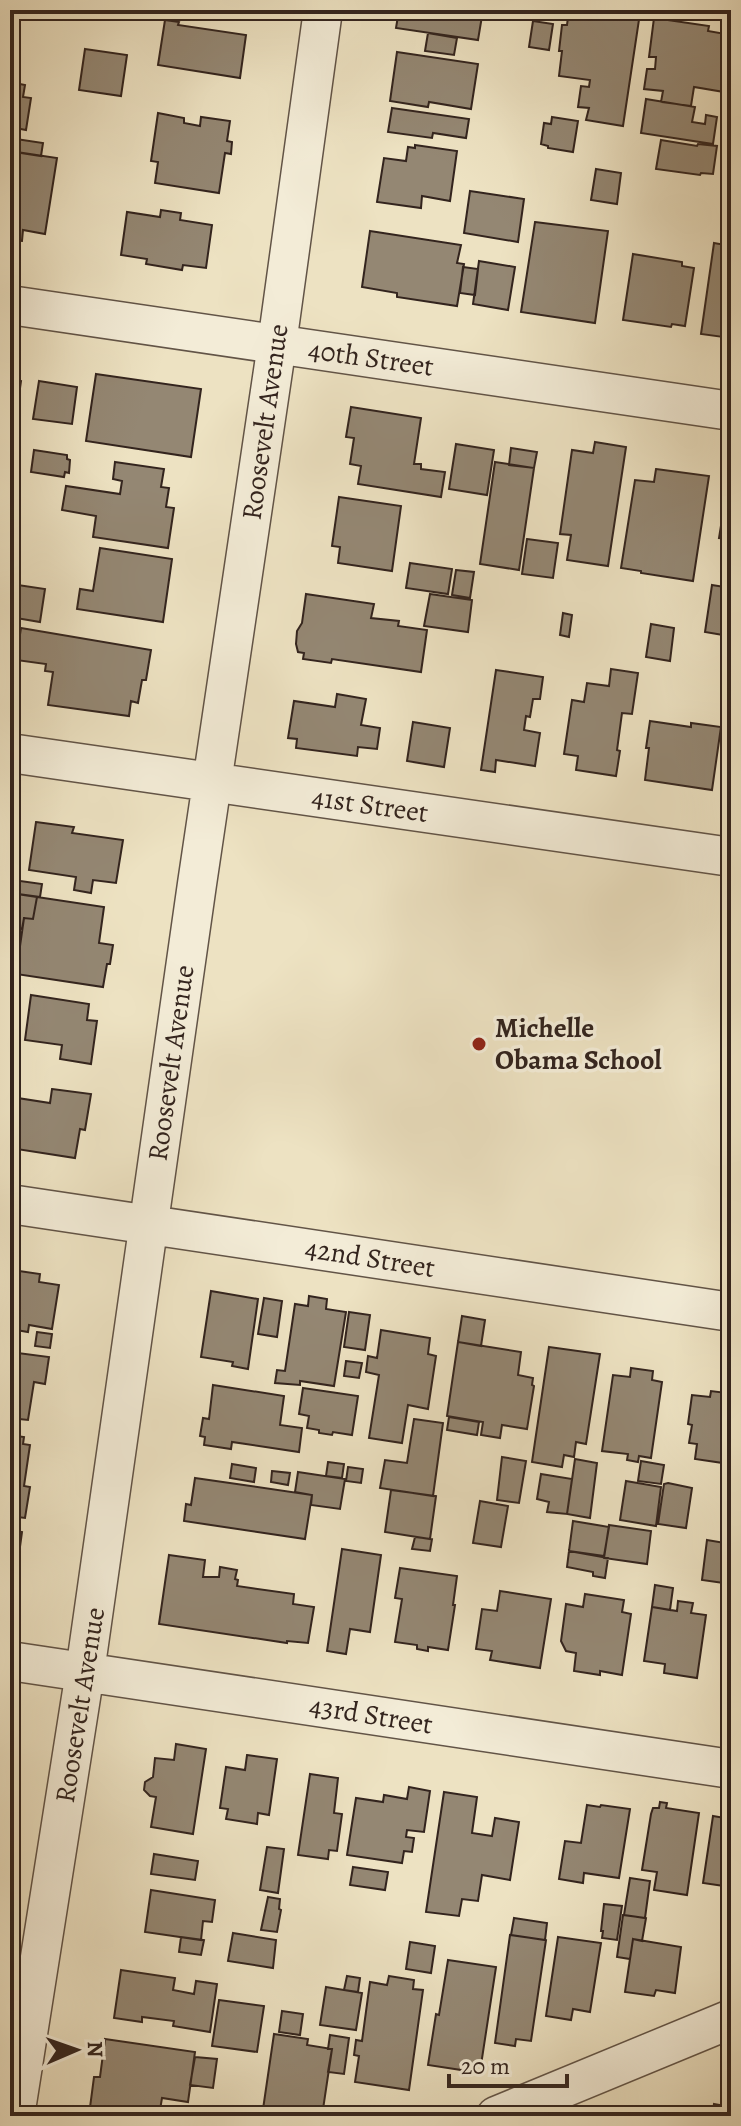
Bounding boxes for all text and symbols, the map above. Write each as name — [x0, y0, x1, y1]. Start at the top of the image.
street label: Roosevelt Avenue — [232, 322, 298, 522]
street label: 40th Street — [306, 330, 436, 386]
street label: 41st Street — [309, 778, 431, 832]
street label: Roosevelt Avenue — [138, 963, 204, 1163]
place label: Michelle Obama School — [495, 1009, 662, 1079]
marker: Michelle Obama School — [470, 1035, 488, 1053]
street label: 42nd Street — [302, 1229, 438, 1287]
street label: Roosevelt Avenue — [46, 1604, 114, 1806]
street label: 43rd Street — [307, 1687, 435, 1743]
north arrow — [36, 2010, 116, 2090]
scale bar — [449, 2038, 567, 2088]
text: N — [80, 2041, 110, 2058]
text: 20 m — [461, 2050, 510, 2082]

